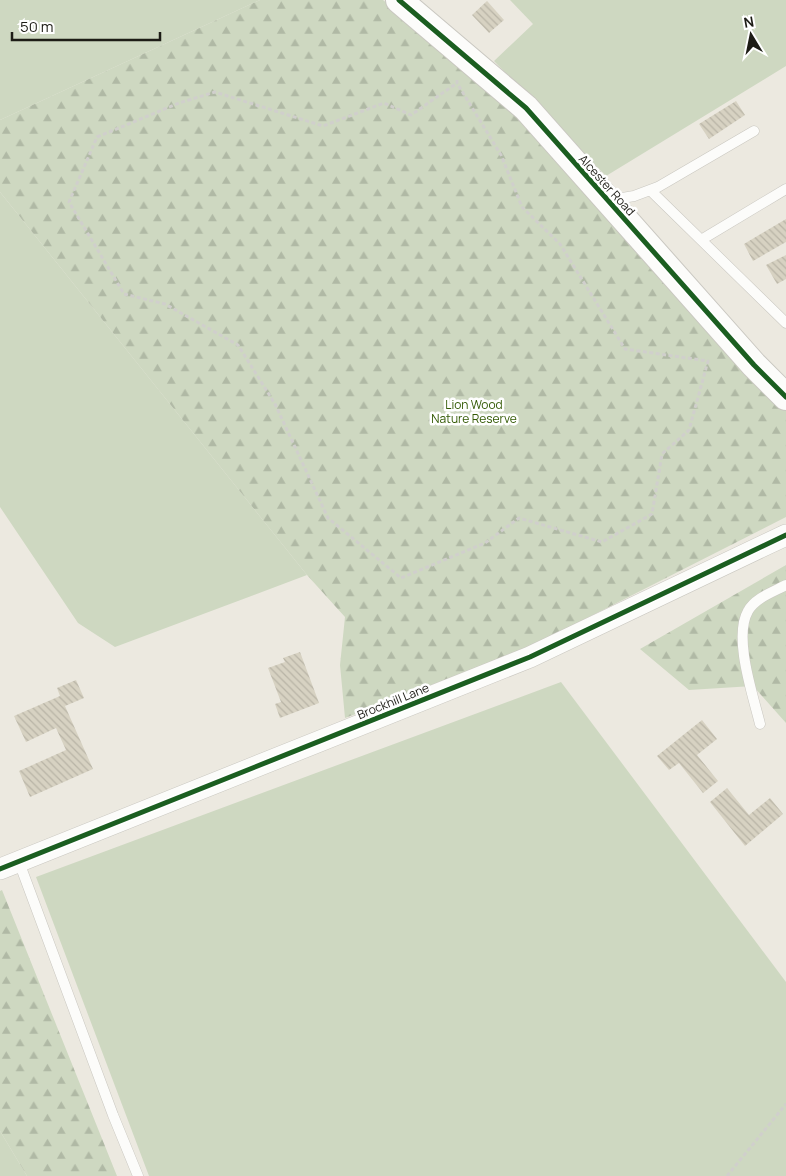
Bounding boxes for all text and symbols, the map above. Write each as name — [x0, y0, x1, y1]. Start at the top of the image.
scale bar — [12, 10, 160, 42]
north arrow — [726, 10, 776, 60]
text: N — [742, 11, 755, 32]
text: 50 m — [20, 16, 54, 37]
street label: Alcester Road — [575, 151, 639, 219]
park label: Lion Wood Nature Reserve — [431, 396, 517, 427]
street label: Brockhill Lane — [355, 679, 431, 723]

